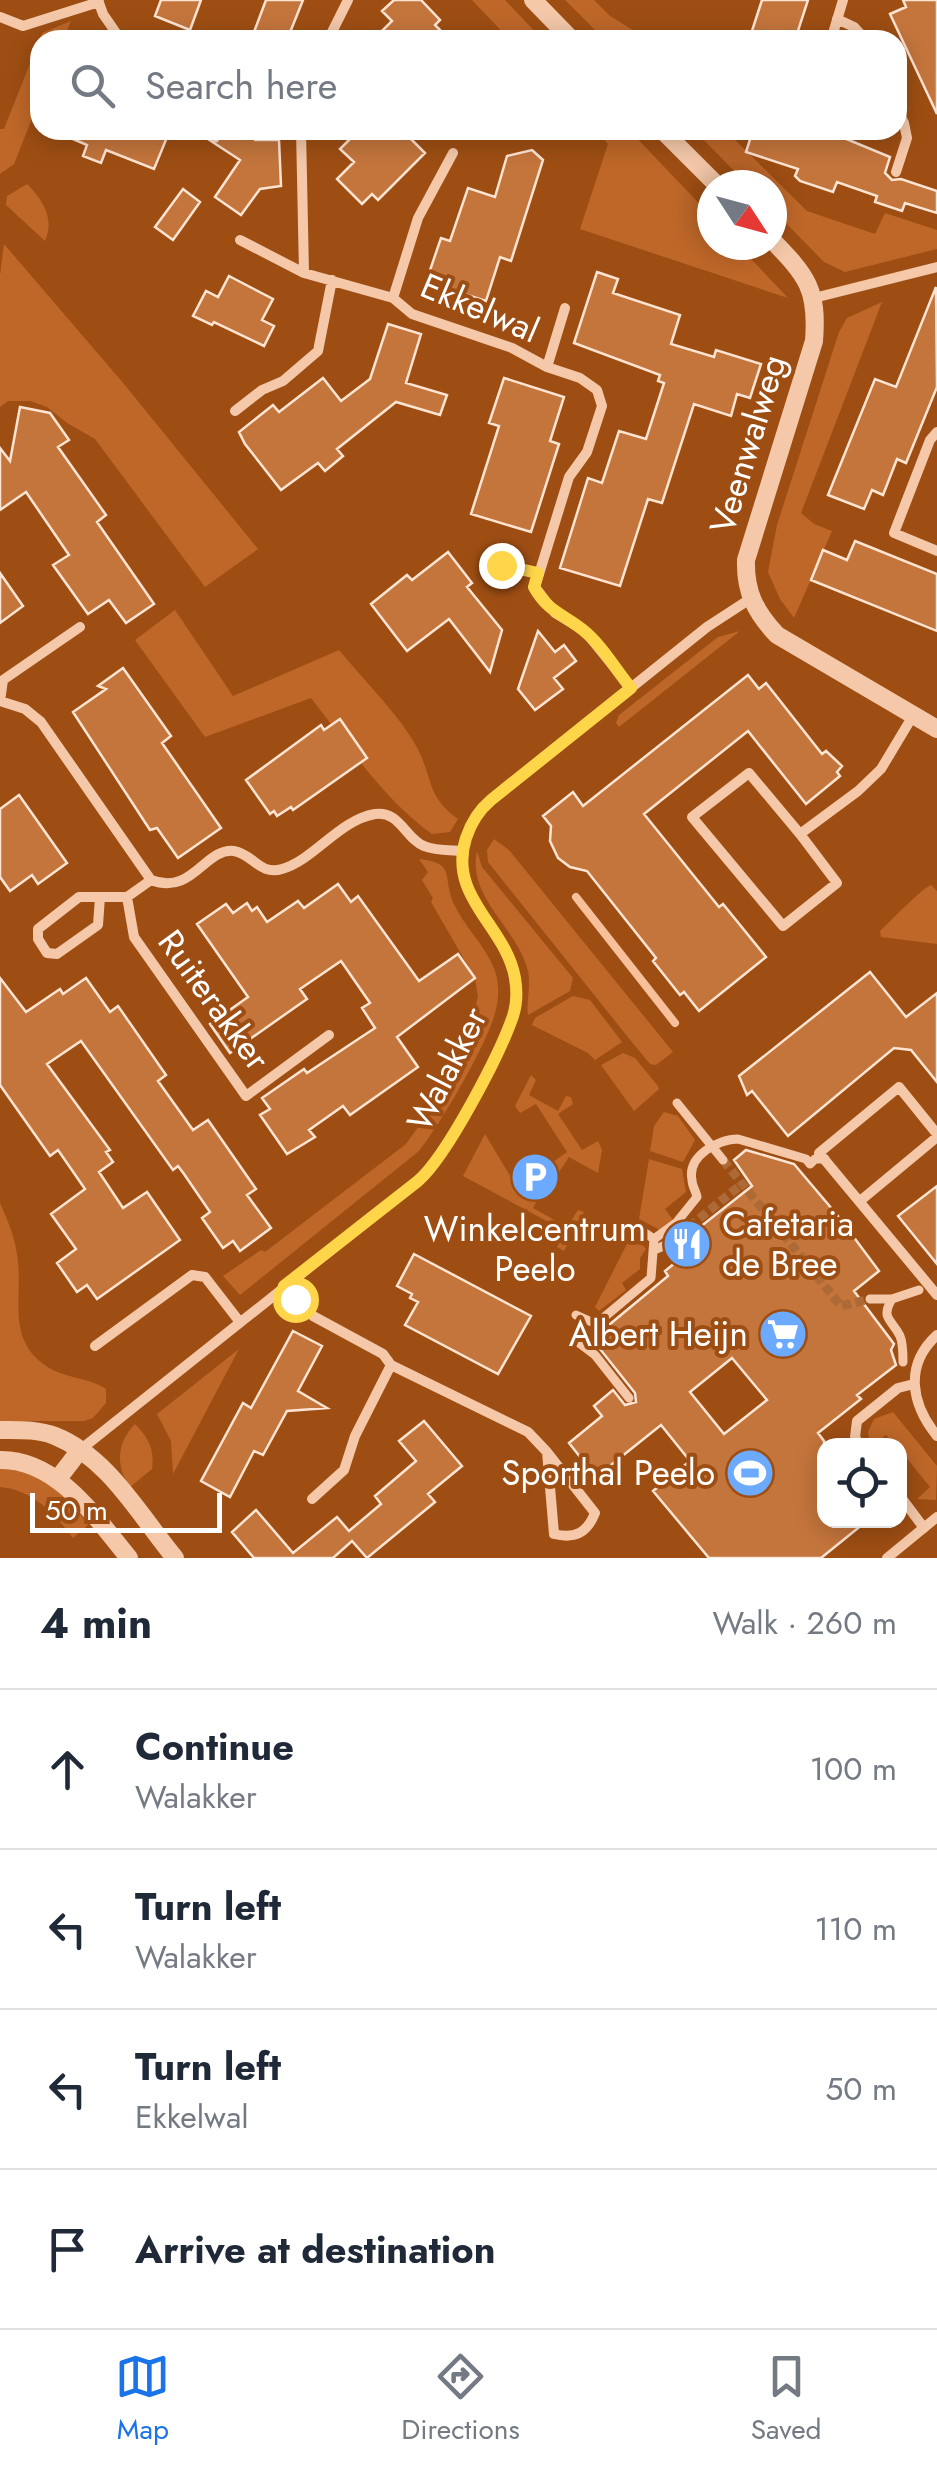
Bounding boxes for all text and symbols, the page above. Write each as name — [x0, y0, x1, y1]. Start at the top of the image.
search box — [30, 30, 907, 140]
icon: search — [65, 58, 120, 113]
text: Search here — [145, 58, 337, 113]
north arrow — [697, 170, 787, 260]
street label: Ekkelwal — [413, 261, 547, 355]
street label: Veenwalweg — [697, 348, 799, 540]
route end — [479, 543, 525, 589]
street label: Ruiterakker — [146, 920, 282, 1080]
street label: Walakker — [394, 998, 500, 1140]
parking icon: Winkelcentrum Peelo — [509, 1151, 561, 1203]
place label: Cafetaria de Bree — [722, 1199, 854, 1289]
place label: Winkelcentrum Peelo — [424, 1204, 646, 1294]
restaurant icon: Cafetaria de Bree — [661, 1218, 713, 1270]
route start — [273, 1277, 319, 1323]
supermarket icon: Albert Heijn — [757, 1308, 809, 1360]
place label: Albert Heijn — [569, 1309, 748, 1359]
map controls — [817, 1438, 907, 1528]
button: locate — [817, 1438, 907, 1528]
sports icon: Sporthal Peelo — [724, 1447, 776, 1499]
place label: Sporthal Peelo — [501, 1448, 715, 1498]
scale bar — [30, 1488, 222, 1532]
text: 50 m — [45, 1490, 108, 1531]
text: 4 min — [40, 1593, 152, 1654]
text: Walk · 260 m — [712, 1600, 897, 1646]
text: Continue — [135, 1719, 294, 1774]
icon: ahead — [40, 1742, 95, 1797]
text: 100 m — [810, 1746, 897, 1792]
text: Walakker — [135, 1774, 257, 1820]
text: Turn left — [135, 1879, 281, 1934]
icon: left — [40, 1902, 95, 1957]
text: 110 m — [814, 1906, 897, 1952]
text: Walakker — [135, 1934, 257, 1980]
text: Turn left — [135, 2039, 281, 2094]
icon: left — [40, 2062, 95, 2117]
text: 50 m — [825, 2066, 897, 2112]
text: Ekkelwal — [135, 2094, 249, 2140]
icon: arrive — [40, 2222, 95, 2277]
text: Arrive at destination — [135, 2222, 496, 2277]
tab: Map — [115, 2349, 170, 2450]
tab: Directions — [401, 2349, 520, 2450]
tab: Saved — [751, 2349, 822, 2450]

